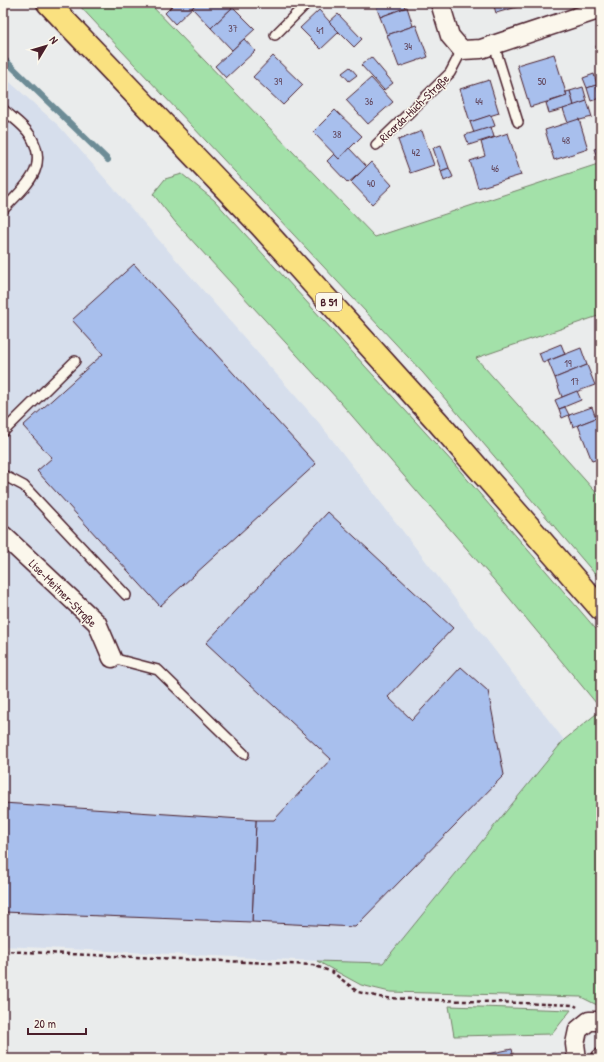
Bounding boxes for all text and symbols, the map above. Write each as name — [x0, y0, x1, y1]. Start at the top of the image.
house number: 37 — [228, 22, 238, 35]
house number: 41 — [316, 24, 324, 37]
north arrow — [26, 26, 66, 66]
text: N — [47, 33, 61, 47]
house number: 34 — [404, 40, 412, 53]
street label: Ricarda-Huch-Straße — [375, 70, 453, 146]
house number: 39 — [274, 75, 282, 88]
house number: 50 — [538, 75, 547, 88]
house number: 36 — [365, 95, 373, 108]
house number: 44 — [475, 95, 483, 108]
house number: 38 — [333, 128, 341, 141]
house number: 48 — [562, 134, 570, 147]
house number: 42 — [412, 146, 421, 159]
house number: 46 — [491, 162, 499, 175]
house number: 40 — [367, 177, 376, 190]
road number: B 51 — [316, 293, 342, 311]
house number: 19 — [564, 357, 572, 370]
house number: 17 — [571, 375, 579, 388]
street label: Lise-Meitner-Straße — [25, 555, 101, 631]
scale bar — [28, 1010, 86, 1036]
text: 20 m — [34, 1015, 56, 1032]

